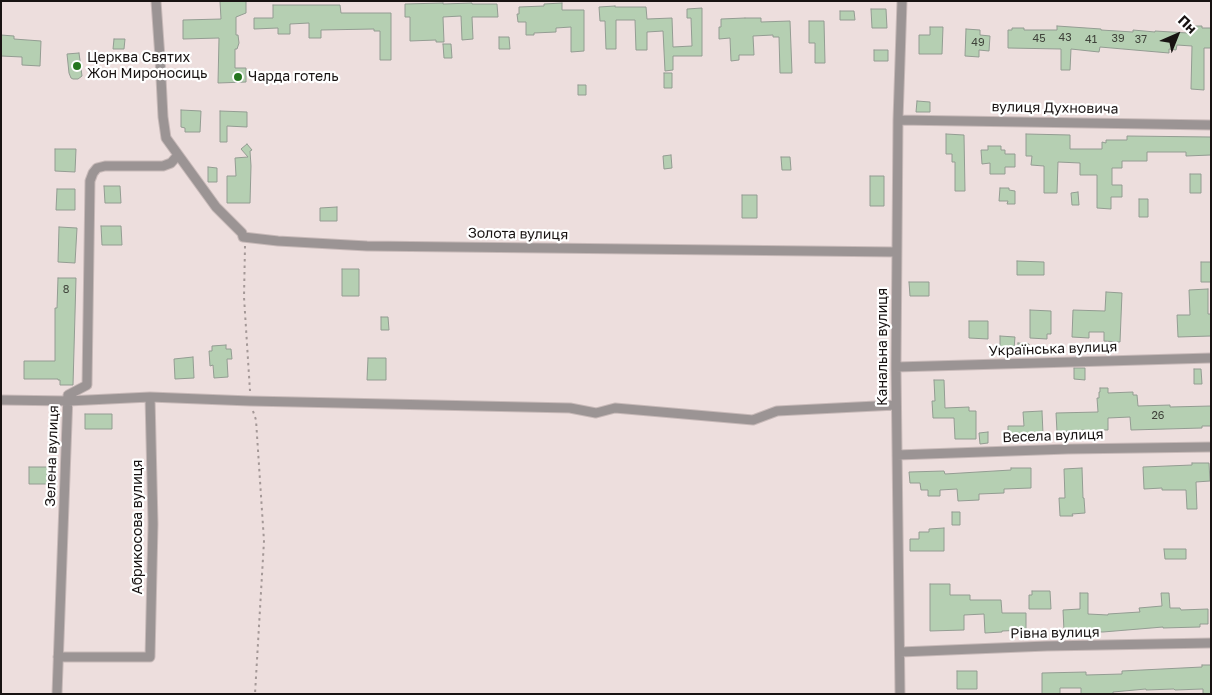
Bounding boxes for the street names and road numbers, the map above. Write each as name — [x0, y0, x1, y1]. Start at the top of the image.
street label: вулиця Духновича — [991, 98, 1119, 118]
street label: Золота вулиця — [468, 225, 568, 243]
street label: Канальна вулиця — [875, 288, 891, 406]
street label: Українська вулиця — [988, 338, 1118, 360]
street label: Зелена вулиця — [42, 405, 62, 507]
street label: Весела вулиця — [1002, 426, 1104, 446]
street label: Абрикосова вулиця — [130, 460, 146, 594]
street label: Рівна вулиця — [1010, 624, 1100, 642]

